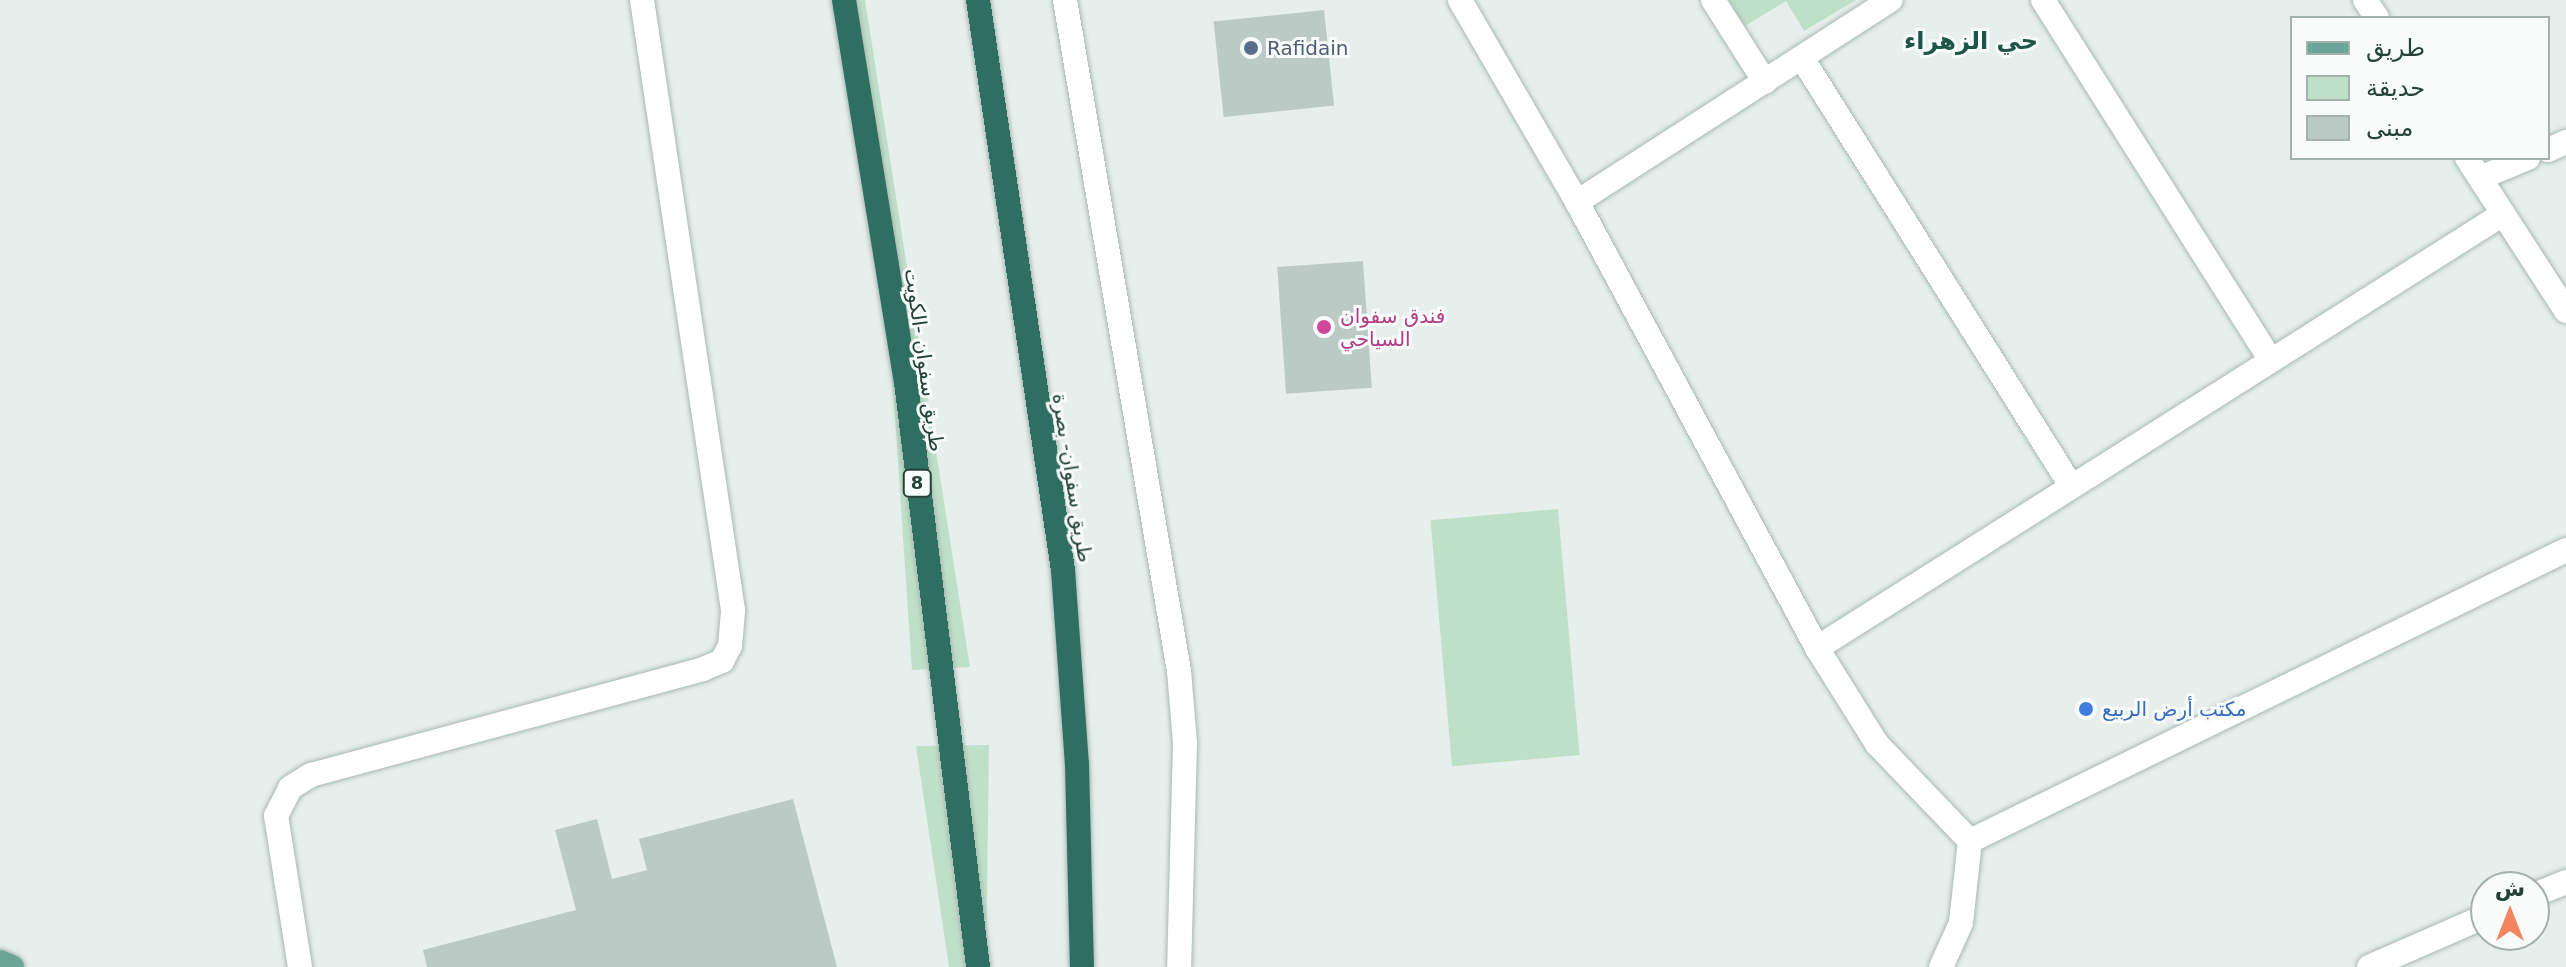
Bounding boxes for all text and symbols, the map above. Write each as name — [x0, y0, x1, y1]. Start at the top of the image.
legend — [2290, 16, 2550, 160]
district label: حي الزهراء — [1904, 28, 2038, 56]
text: طريق — [2366, 34, 2425, 62]
place label: Rafidain — [1267, 36, 1348, 60]
marker: Rafidain — [1242, 39, 1260, 57]
text: حديقة — [2366, 74, 2425, 102]
text: مبنى — [2366, 114, 2413, 142]
street label: طريق سفوان -الكويت — [899, 267, 949, 453]
place label: فندق سفوان السياحي — [1340, 304, 1445, 351]
marker: فندق سفوان السياحي — [1315, 318, 1333, 336]
street label: طريق سفوان- بصرة — [1047, 392, 1097, 564]
road number: 8 — [901, 469, 933, 497]
place label: مكتب أرض الربيع — [2102, 697, 2246, 721]
marker: مكتب أرض الربيع — [2077, 700, 2095, 718]
north arrow — [2470, 871, 2550, 951]
text: ش — [2495, 876, 2525, 901]

